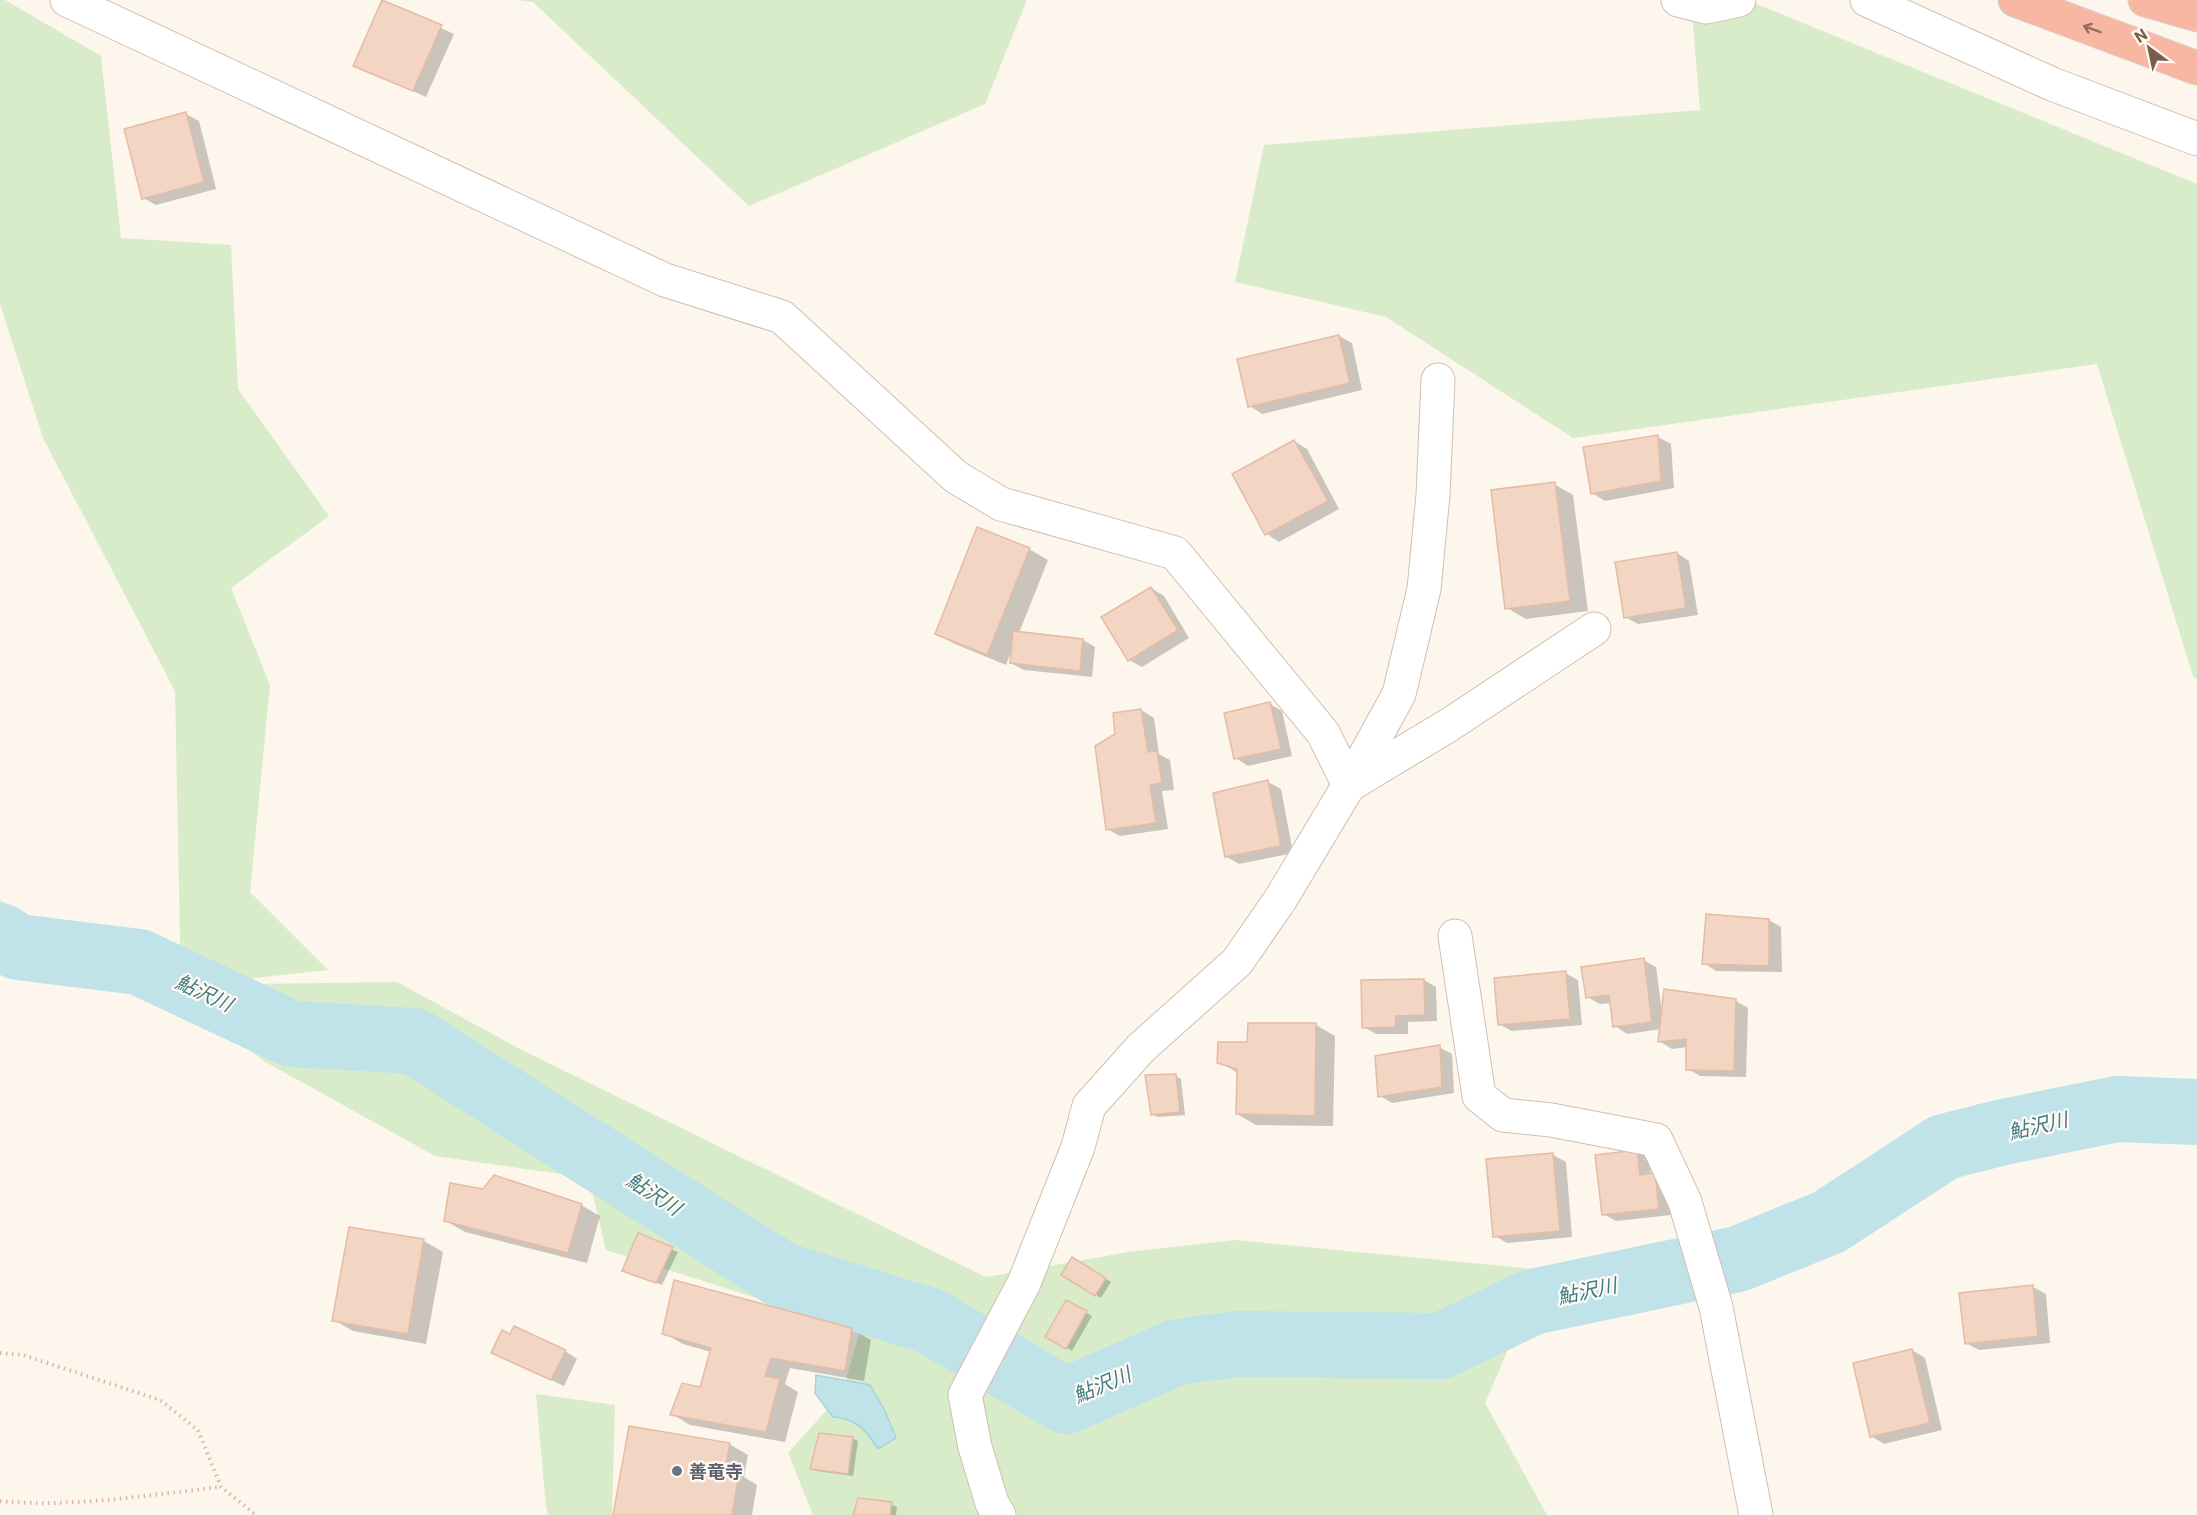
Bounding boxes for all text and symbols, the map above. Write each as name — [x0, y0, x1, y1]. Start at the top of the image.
north arrow — [2119, 18, 2179, 78]
one-way arrow — [2083, 23, 2101, 34]
text: N — [2131, 25, 2151, 47]
water label: 鮎沢川 — [172, 969, 238, 1017]
water label: 鮎沢川 — [2006, 1107, 2072, 1144]
water label: 鮎沢川 — [622, 1168, 687, 1221]
water label: 鮎沢川 — [1555, 1273, 1621, 1309]
water label: 鮎沢川 — [1070, 1361, 1136, 1408]
place label: 善竜寺 — [689, 1461, 743, 1482]
marker: 善竜寺 — [670, 1464, 684, 1478]

